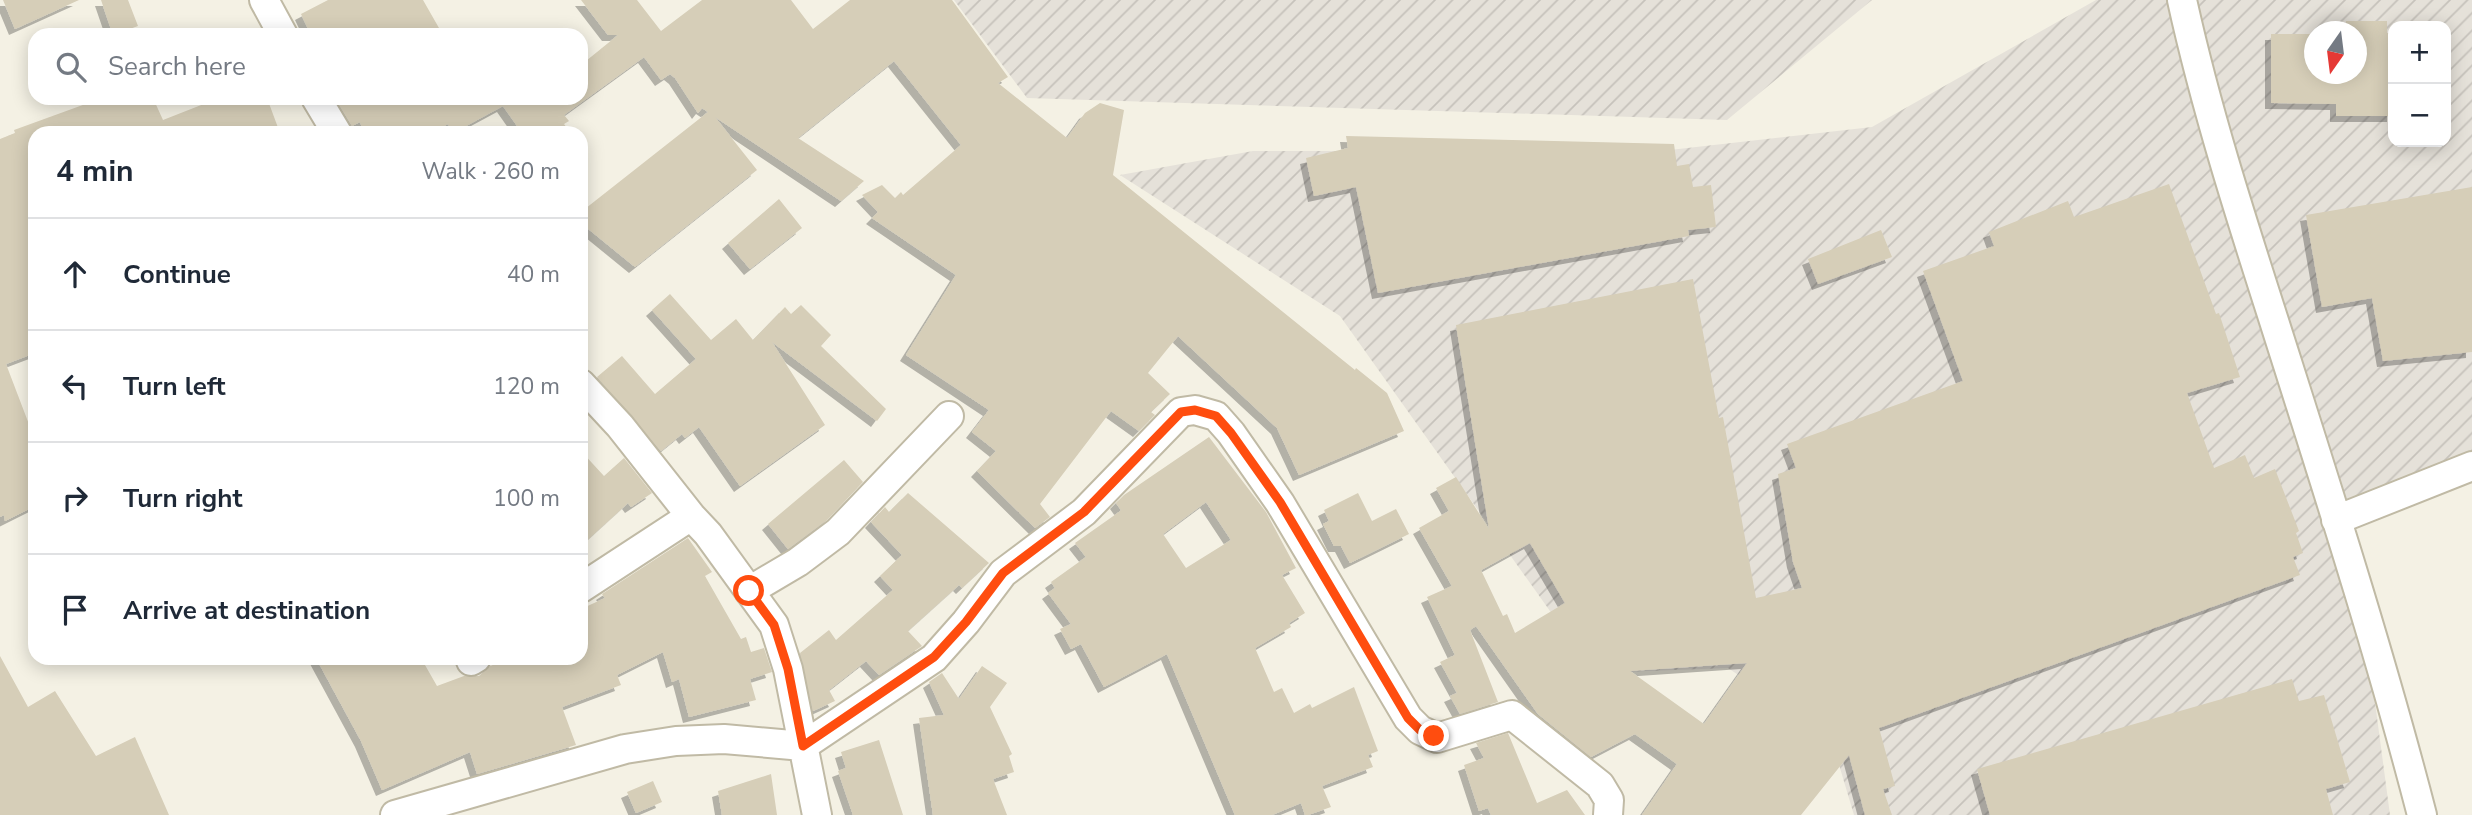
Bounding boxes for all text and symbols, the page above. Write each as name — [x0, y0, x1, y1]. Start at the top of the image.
north arrow — [2304, 21, 2367, 84]
map controls — [2388, 21, 2451, 147]
button: + — [2388, 21, 2451, 84]
search box — [28, 28, 588, 105]
icon: search — [52, 48, 90, 86]
text: Search here — [108, 49, 246, 84]
button: − — [2388, 84, 2451, 147]
text: 4 min — [56, 151, 134, 192]
text: Walk · 260 m — [421, 156, 560, 187]
icon: ahead — [56, 255, 94, 293]
text: Continue — [123, 257, 231, 292]
text: 40 m — [507, 259, 560, 290]
icon: left — [56, 367, 94, 405]
text: Turn left — [123, 369, 226, 404]
text: 120 m — [493, 371, 560, 402]
icon: right — [56, 479, 94, 517]
text: Turn right — [123, 481, 242, 516]
text: 100 m — [493, 483, 560, 514]
route start — [733, 575, 764, 606]
icon: arrive — [56, 591, 94, 629]
text: Arrive at destination — [123, 593, 370, 628]
route end — [1418, 720, 1449, 751]

